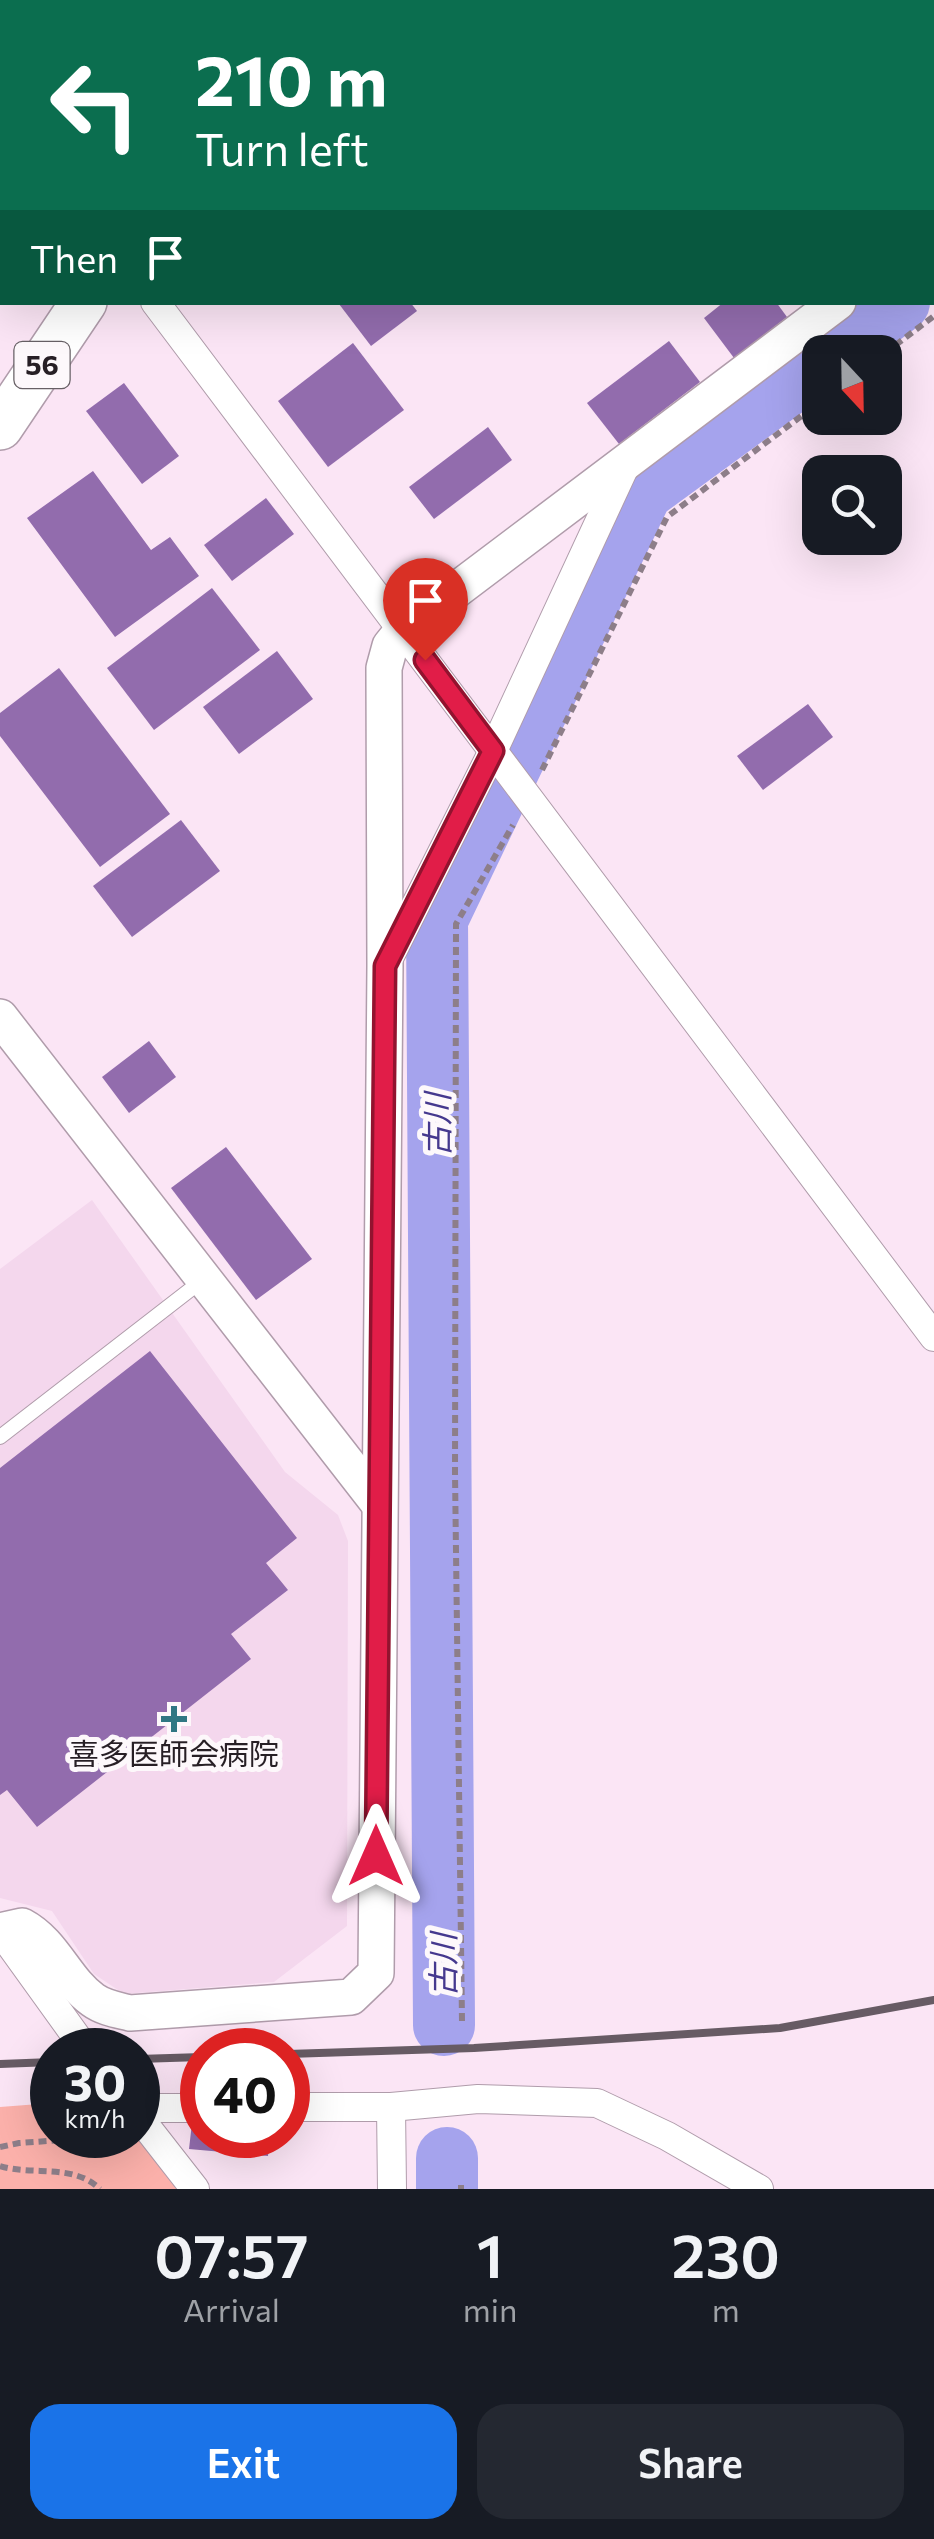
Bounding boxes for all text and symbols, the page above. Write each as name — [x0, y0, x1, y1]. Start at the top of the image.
text: 210 m — [195, 35, 387, 120]
icon: left — [30, 40, 160, 170]
text: Turn left — [195, 120, 369, 175]
icon: arrive — [138, 230, 193, 285]
text: Then — [30, 234, 118, 281]
north arrow — [802, 335, 902, 435]
map controls — [802, 335, 902, 555]
road number: 56 — [15, 342, 70, 388]
button: search — [802, 455, 902, 555]
pin — [383, 558, 468, 661]
icon: arrive — [398, 573, 453, 628]
water label: 古川 — [416, 1090, 456, 1157]
marker: 喜多医師会病院 — [161, 1706, 187, 1732]
place label: 喜多医師会病院 — [69, 1734, 279, 1771]
position arrow — [324, 1804, 428, 1908]
water label: 古川 — [422, 1930, 462, 1997]
speed limit sign: 40 — [180, 2028, 310, 2158]
text: 30 — [64, 2050, 126, 2111]
text: km/h — [65, 2103, 125, 2133]
text: 07:57 — [154, 2217, 309, 2290]
text: 1 — [477, 2217, 503, 2290]
text: 230 — [672, 2217, 780, 2290]
text: Arrival — [183, 2289, 280, 2329]
text: min — [463, 2289, 517, 2329]
text: m — [712, 2289, 740, 2329]
button: Exit — [30, 2404, 457, 2519]
button: Share — [477, 2404, 904, 2519]

